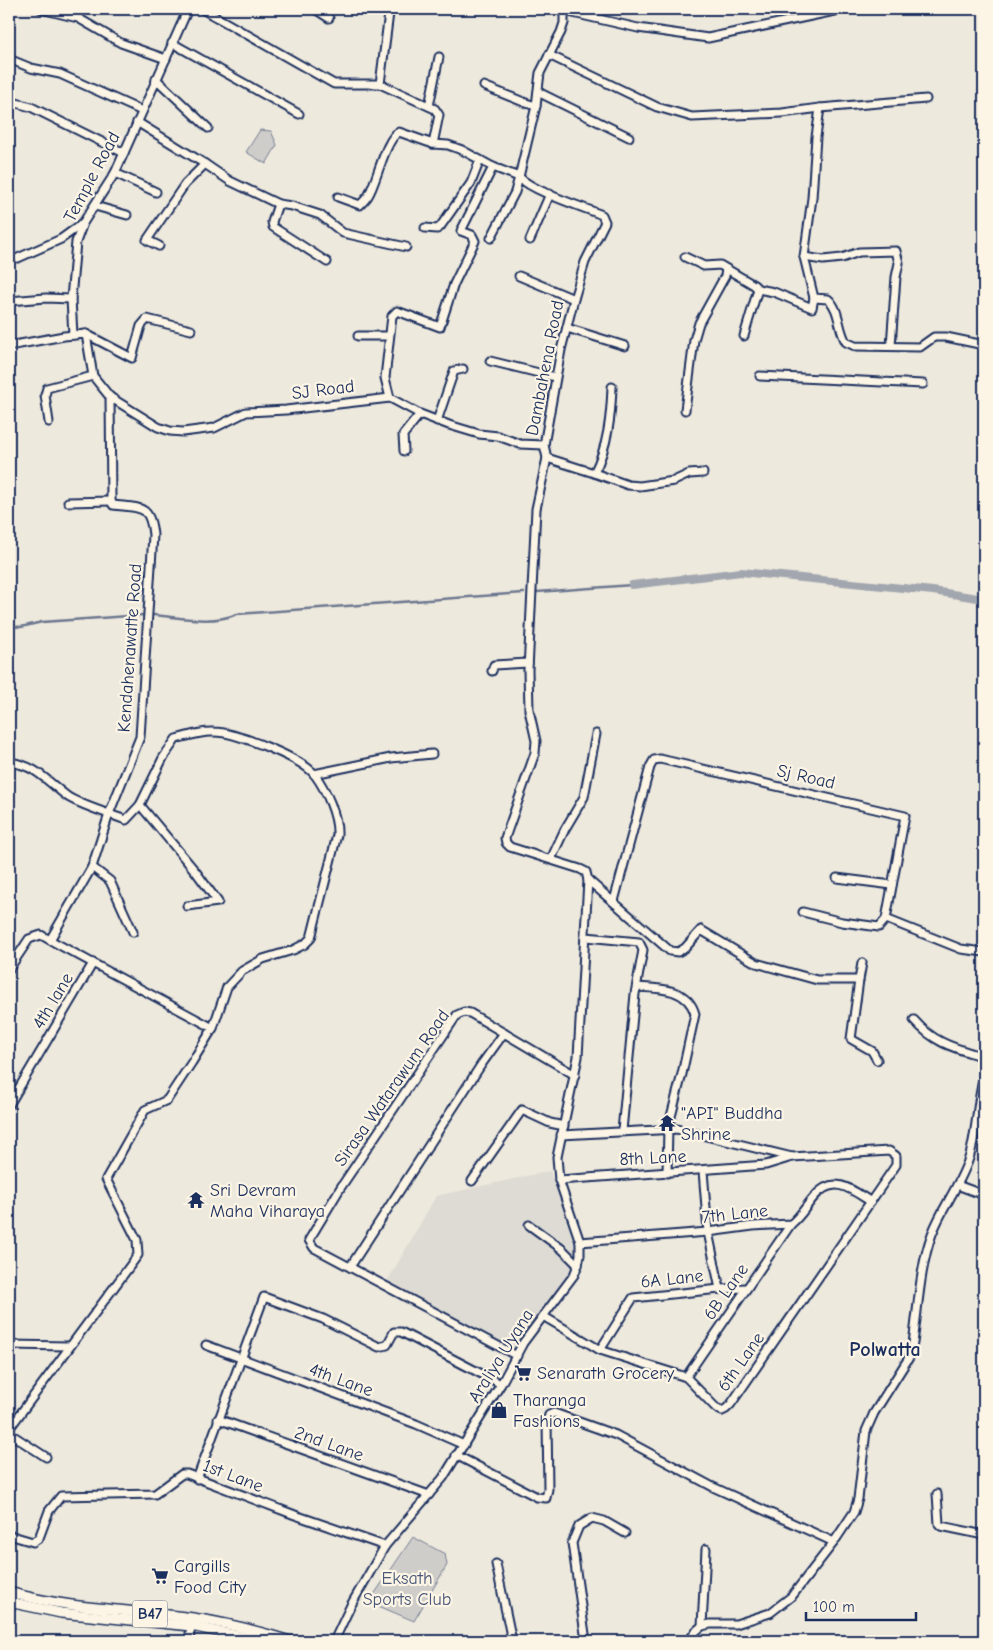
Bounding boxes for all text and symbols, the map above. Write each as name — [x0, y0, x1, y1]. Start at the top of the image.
street label: Temple Road — [59, 128, 125, 226]
street label: Dambahena Road — [522, 299, 568, 437]
street label: SJ Road — [290, 376, 356, 404]
street label: Kendahenawatte Road — [114, 563, 146, 733]
street label: Sj Road — [775, 760, 837, 794]
street label: 4th lane — [28, 969, 78, 1033]
street label: Sirasa Watarawum Road — [330, 1006, 454, 1170]
place label: "API" Buddha Shrine — [681, 1103, 783, 1145]
temple icon: "API" Buddha Shrine — [657, 1113, 677, 1133]
street label: 8th Lane — [619, 1146, 687, 1170]
place label: Sri Devram Maha Viharaya — [210, 1180, 325, 1222]
temple icon: Sri Devram Maha Viharaya — [186, 1190, 206, 1210]
street label: 7th Lane — [701, 1200, 769, 1228]
street label: 6B Lane — [699, 1260, 753, 1324]
street label: 6A Lane — [639, 1265, 705, 1293]
street label: Araliya Uyana — [464, 1305, 538, 1407]
street label: 6th Lane — [713, 1328, 769, 1396]
district label: Polwatta — [849, 1338, 921, 1361]
street label: 4th Lane — [306, 1359, 376, 1401]
supermarket icon: Senarath Grocery — [513, 1363, 533, 1383]
place label: Senarath Grocery — [537, 1363, 675, 1384]
place label: Tharanga Fashions — [513, 1390, 586, 1432]
shop icon: Tharanga Fashions — [489, 1400, 509, 1420]
street label: 2nd Lane — [292, 1422, 366, 1466]
street label: 1st Lane — [200, 1455, 266, 1497]
place label: Cargills Food City — [174, 1556, 247, 1598]
supermarket icon: Cargills Food City — [150, 1566, 170, 1586]
park label: Eksath Sports Club — [363, 1568, 451, 1610]
scale bar — [806, 1590, 916, 1622]
text: 100 m — [813, 1598, 855, 1616]
road number: B47 — [132, 1600, 168, 1628]

